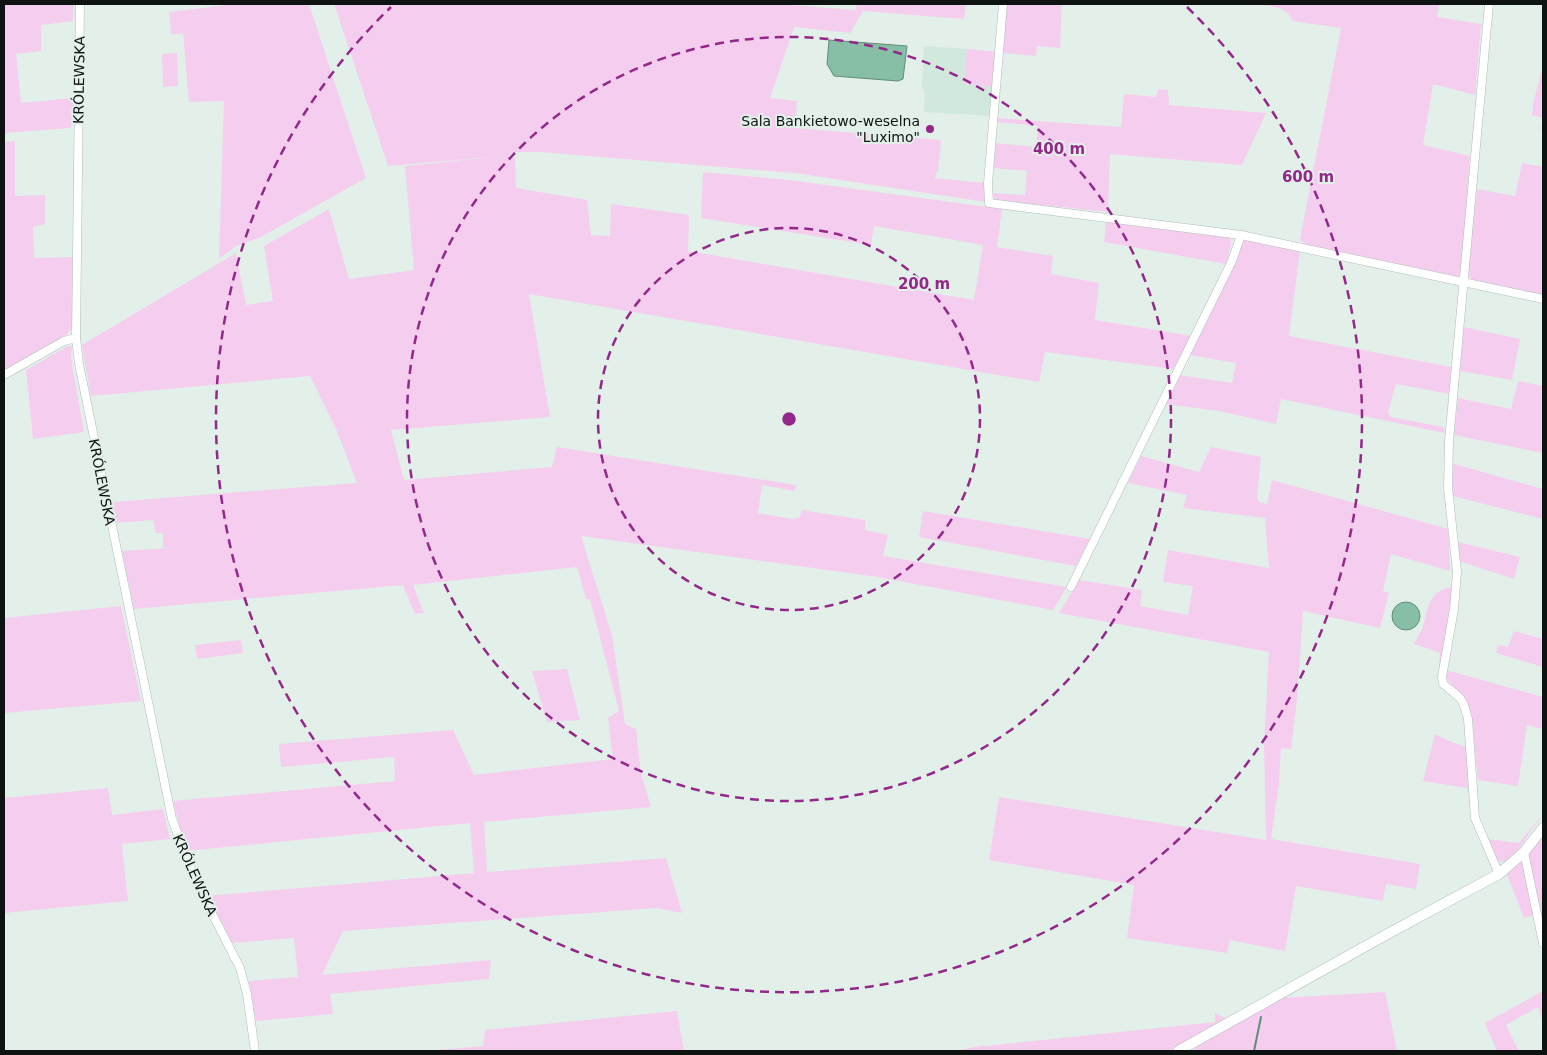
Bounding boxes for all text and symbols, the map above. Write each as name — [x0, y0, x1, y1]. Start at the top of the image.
street label: KRÓLEWSKA — [69, 36, 88, 124]
place label: Sala Bankietowo-weselna "Luximo" — [741, 113, 920, 145]
marker: Sala Bankietowo-weselna "Luximo" — [924, 123, 936, 135]
text: 400 m — [1033, 140, 1085, 158]
text: 600 m — [1282, 168, 1334, 186]
text: 200 m — [898, 275, 950, 293]
centre of rings — [780, 410, 798, 428]
street label: KRÓLEWSKA — [86, 437, 119, 527]
street label: KRÓLEWSKA — [170, 831, 221, 919]

